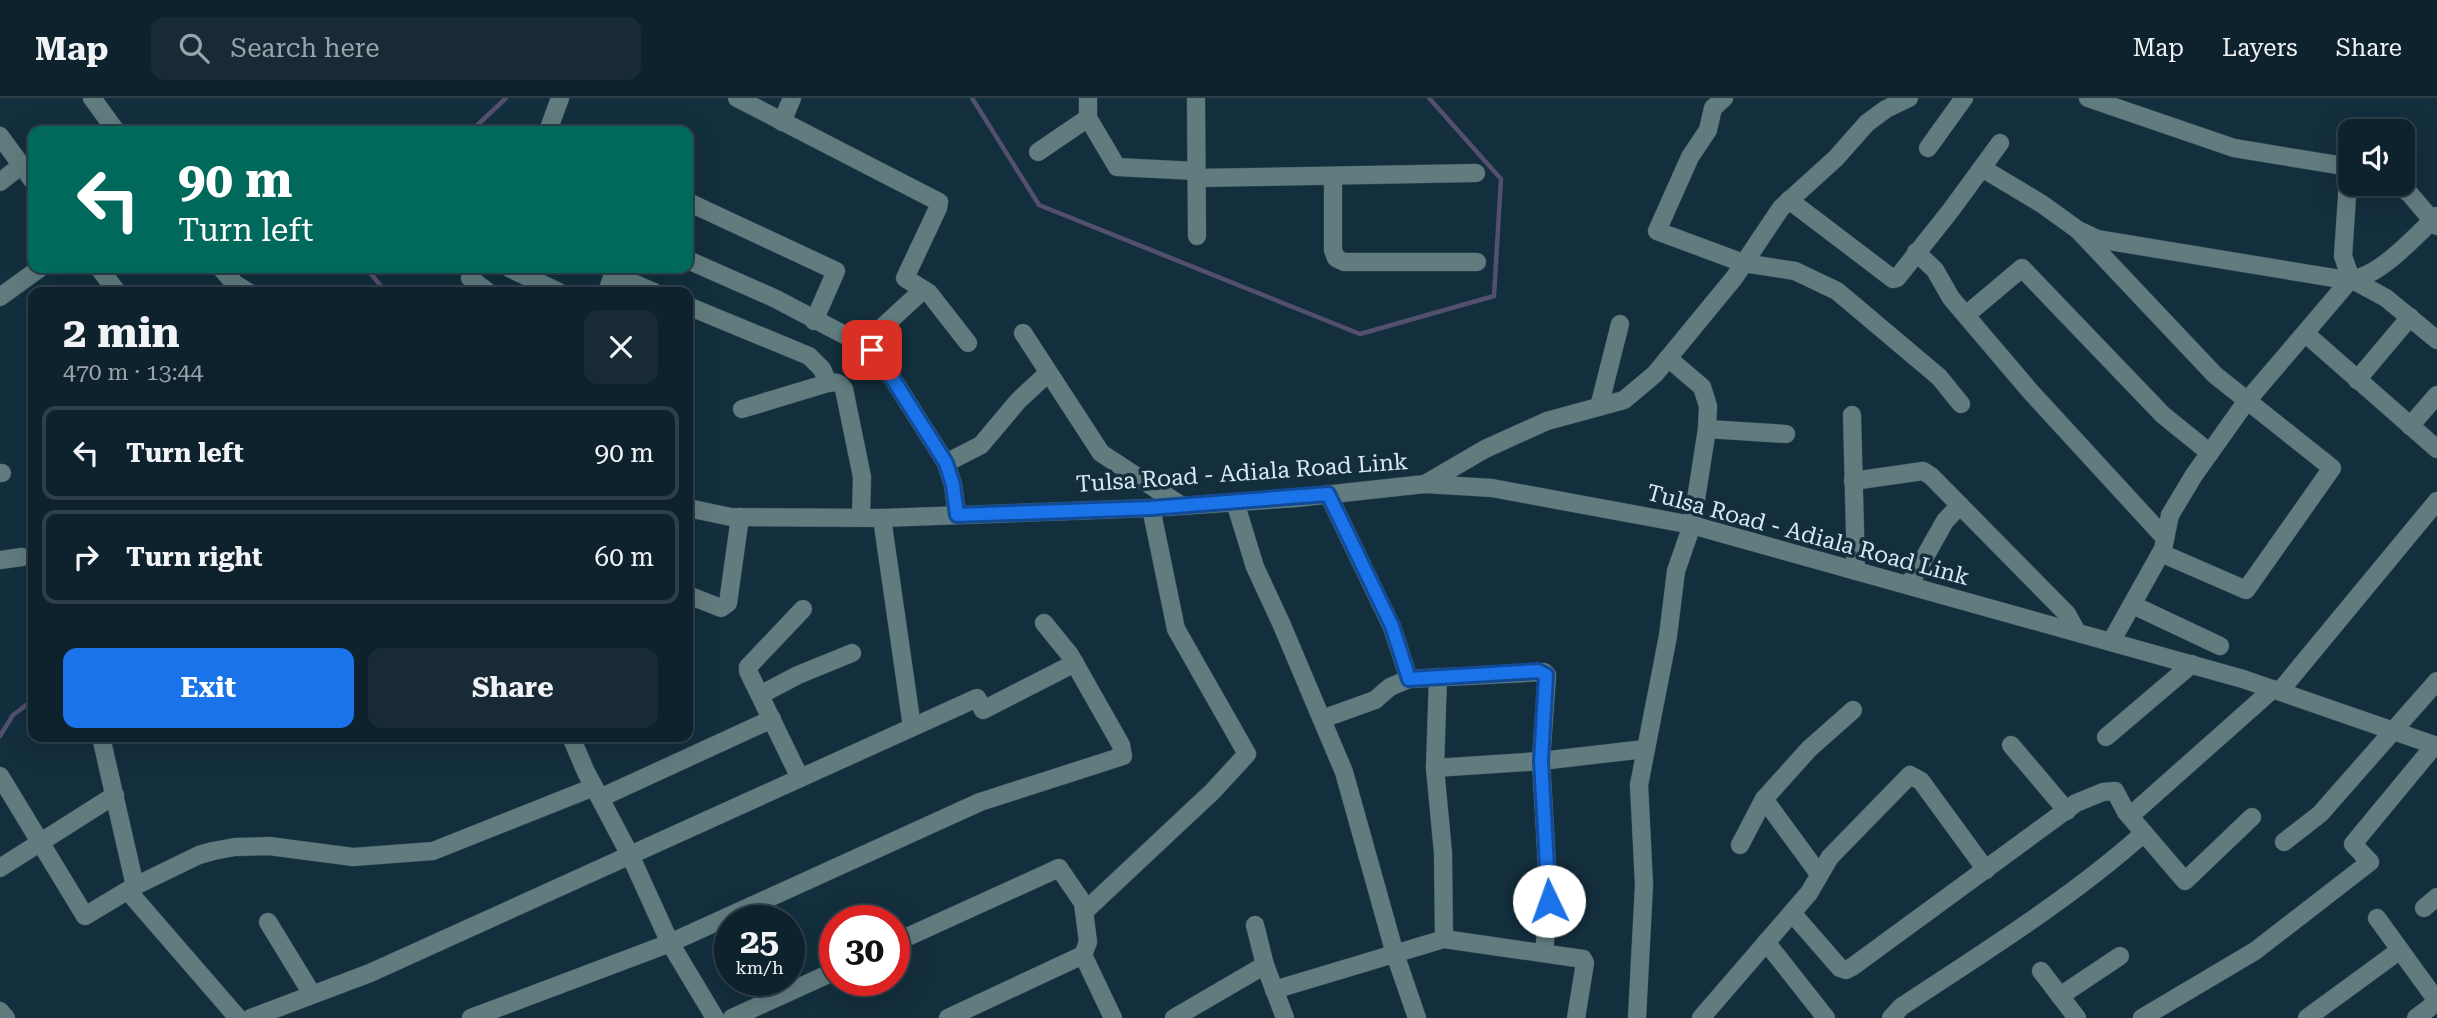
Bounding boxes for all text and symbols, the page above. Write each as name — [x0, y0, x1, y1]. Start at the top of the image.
search box — [151, 17, 641, 80]
text: Map — [35, 29, 109, 68]
icon: search — [175, 29, 213, 67]
text: Search here — [231, 33, 380, 63]
text: Map — [2133, 34, 2184, 62]
text: Layers — [2222, 34, 2298, 62]
text: Share — [2336, 34, 2402, 62]
map controls — [2338, 119, 2415, 196]
button: sound — [2338, 119, 2415, 196]
text: 90 m — [178, 152, 293, 209]
icon: left — [63, 154, 154, 245]
text: Turn left — [178, 211, 313, 249]
text: 2 min — [63, 308, 180, 357]
button: close — [584, 310, 658, 384]
pin — [842, 320, 902, 380]
icon: arrive — [853, 331, 891, 369]
text: 470 m · 13:44 — [63, 359, 203, 386]
icon: left — [67, 434, 105, 472]
text: Turn left — [126, 438, 244, 468]
text: 90 m — [595, 438, 654, 468]
street label: Tulsa Road - Adiala Road Link — [1075, 448, 1409, 498]
street label: Tulsa Road - Adiala Road Link — [1644, 479, 1973, 591]
icon: right — [67, 538, 105, 576]
text: Turn right — [126, 542, 262, 572]
text: 60 m — [595, 542, 654, 572]
button: Exit — [63, 648, 354, 728]
button: Share — [368, 648, 658, 728]
position arrow — [1512, 864, 1586, 938]
speed limit sign: 30 — [819, 905, 910, 996]
text: 25 — [740, 921, 779, 962]
text: km/h — [735, 957, 784, 978]

